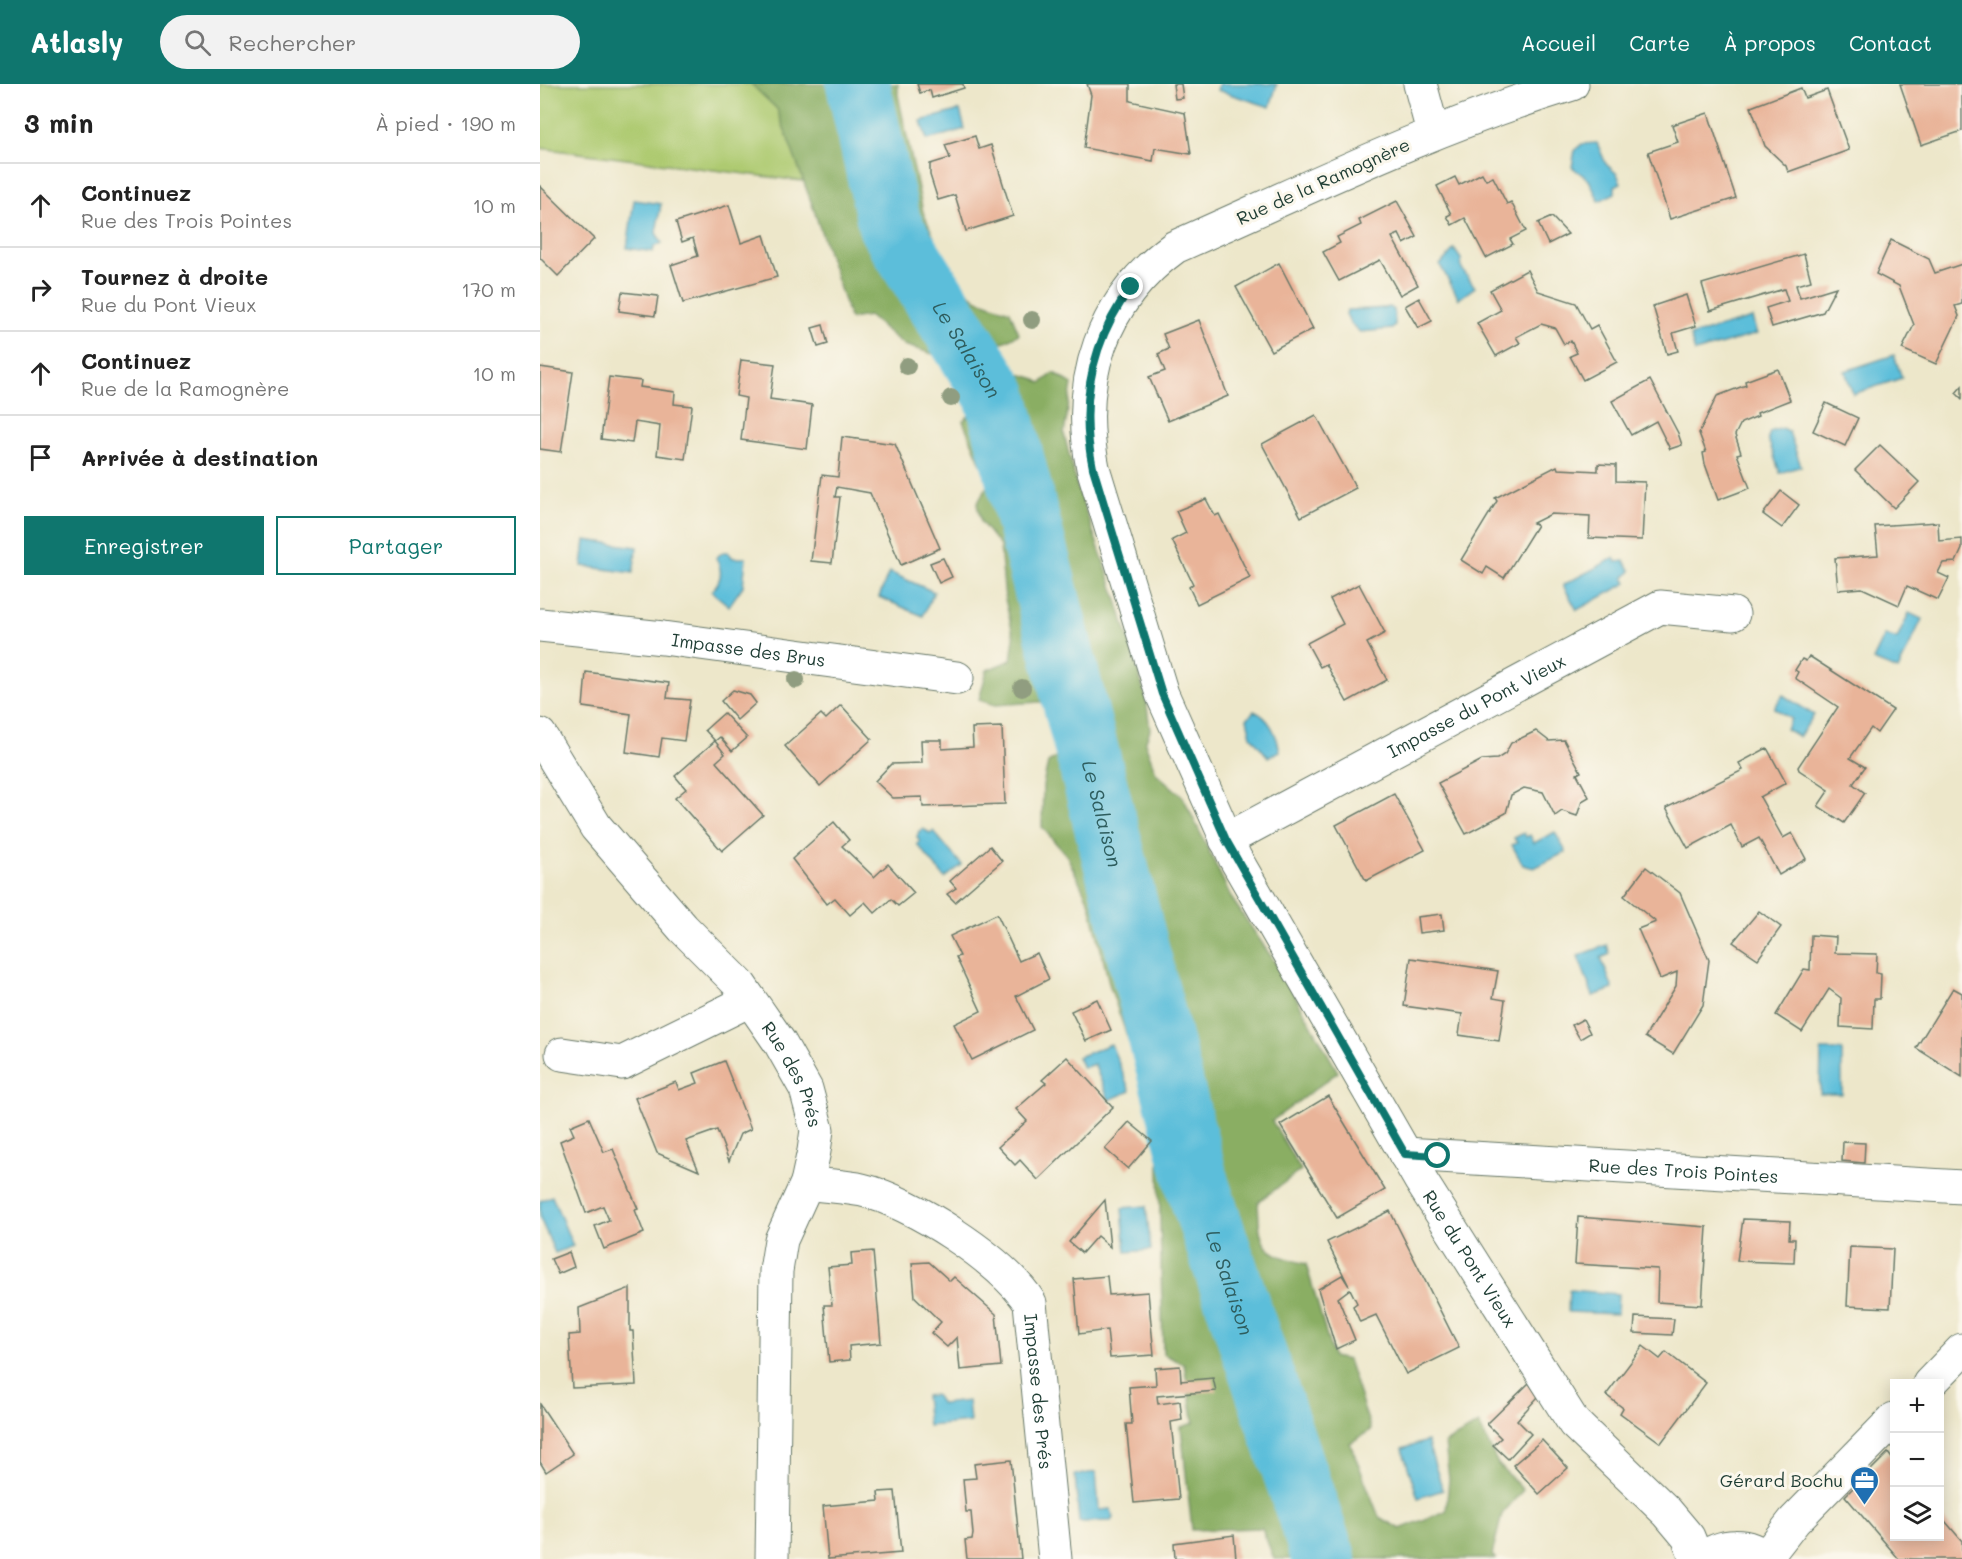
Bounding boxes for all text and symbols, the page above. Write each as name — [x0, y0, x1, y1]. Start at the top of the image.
search box — [160, 15, 580, 69]
text: Atlasly — [30, 24, 124, 60]
icon: search — [181, 26, 214, 59]
text: Rechercher — [229, 28, 356, 57]
text: Accueil — [1521, 29, 1596, 56]
text: Carte — [1629, 29, 1690, 56]
text: À propos — [1723, 29, 1816, 56]
text: Contact — [1849, 29, 1932, 56]
text: 3 min — [24, 106, 93, 140]
text: À pied · 190 m — [375, 110, 516, 136]
street label: Rue de la Ramognère — [1232, 132, 1414, 230]
text: Continuez — [81, 178, 191, 207]
icon: ahead — [24, 189, 57, 222]
text: 10 m — [472, 192, 516, 218]
text: Rue des Trois Pointes — [81, 207, 292, 233]
text: Tournez à droite — [81, 262, 268, 291]
icon: right — [24, 273, 57, 306]
route end — [1117, 273, 1143, 299]
text: 170 m — [461, 276, 516, 302]
text: Rue du Pont Vieux — [81, 291, 256, 317]
water label: Le Salaison — [927, 296, 1007, 402]
text: Continuez — [81, 346, 191, 375]
icon: ahead — [24, 357, 57, 390]
text: 10 m — [472, 360, 516, 386]
text: Rue de la Ramognère — [81, 375, 289, 401]
icon: arrive — [24, 441, 57, 474]
text: Arrivée à destination — [81, 443, 318, 472]
button: Enregistrer — [24, 516, 264, 575]
button: Partager — [276, 516, 516, 575]
street label: Impasse des Brus — [670, 627, 827, 672]
street label: Impasse du Pont Vieux — [1383, 648, 1569, 763]
water label: Le Salaison — [1077, 757, 1129, 870]
street label: Rue des Prés — [757, 1016, 828, 1130]
route start — [1424, 1142, 1450, 1168]
street label: Rue des Trois Pointes — [1588, 1153, 1779, 1188]
street label: Rue du Pont Vieux — [1418, 1185, 1522, 1332]
water label: Le Salaison — [1200, 1226, 1260, 1338]
street label: Impasse des Prés — [1019, 1312, 1058, 1470]
map controls — [1890, 1379, 1944, 1541]
button: + — [1890, 1379, 1944, 1433]
button: − — [1890, 1433, 1944, 1487]
office icon: Gérard Bochu — [1848, 1464, 1880, 1506]
place label: Gérard Bochu — [1720, 1468, 1843, 1492]
button: layers — [1890, 1487, 1944, 1541]

